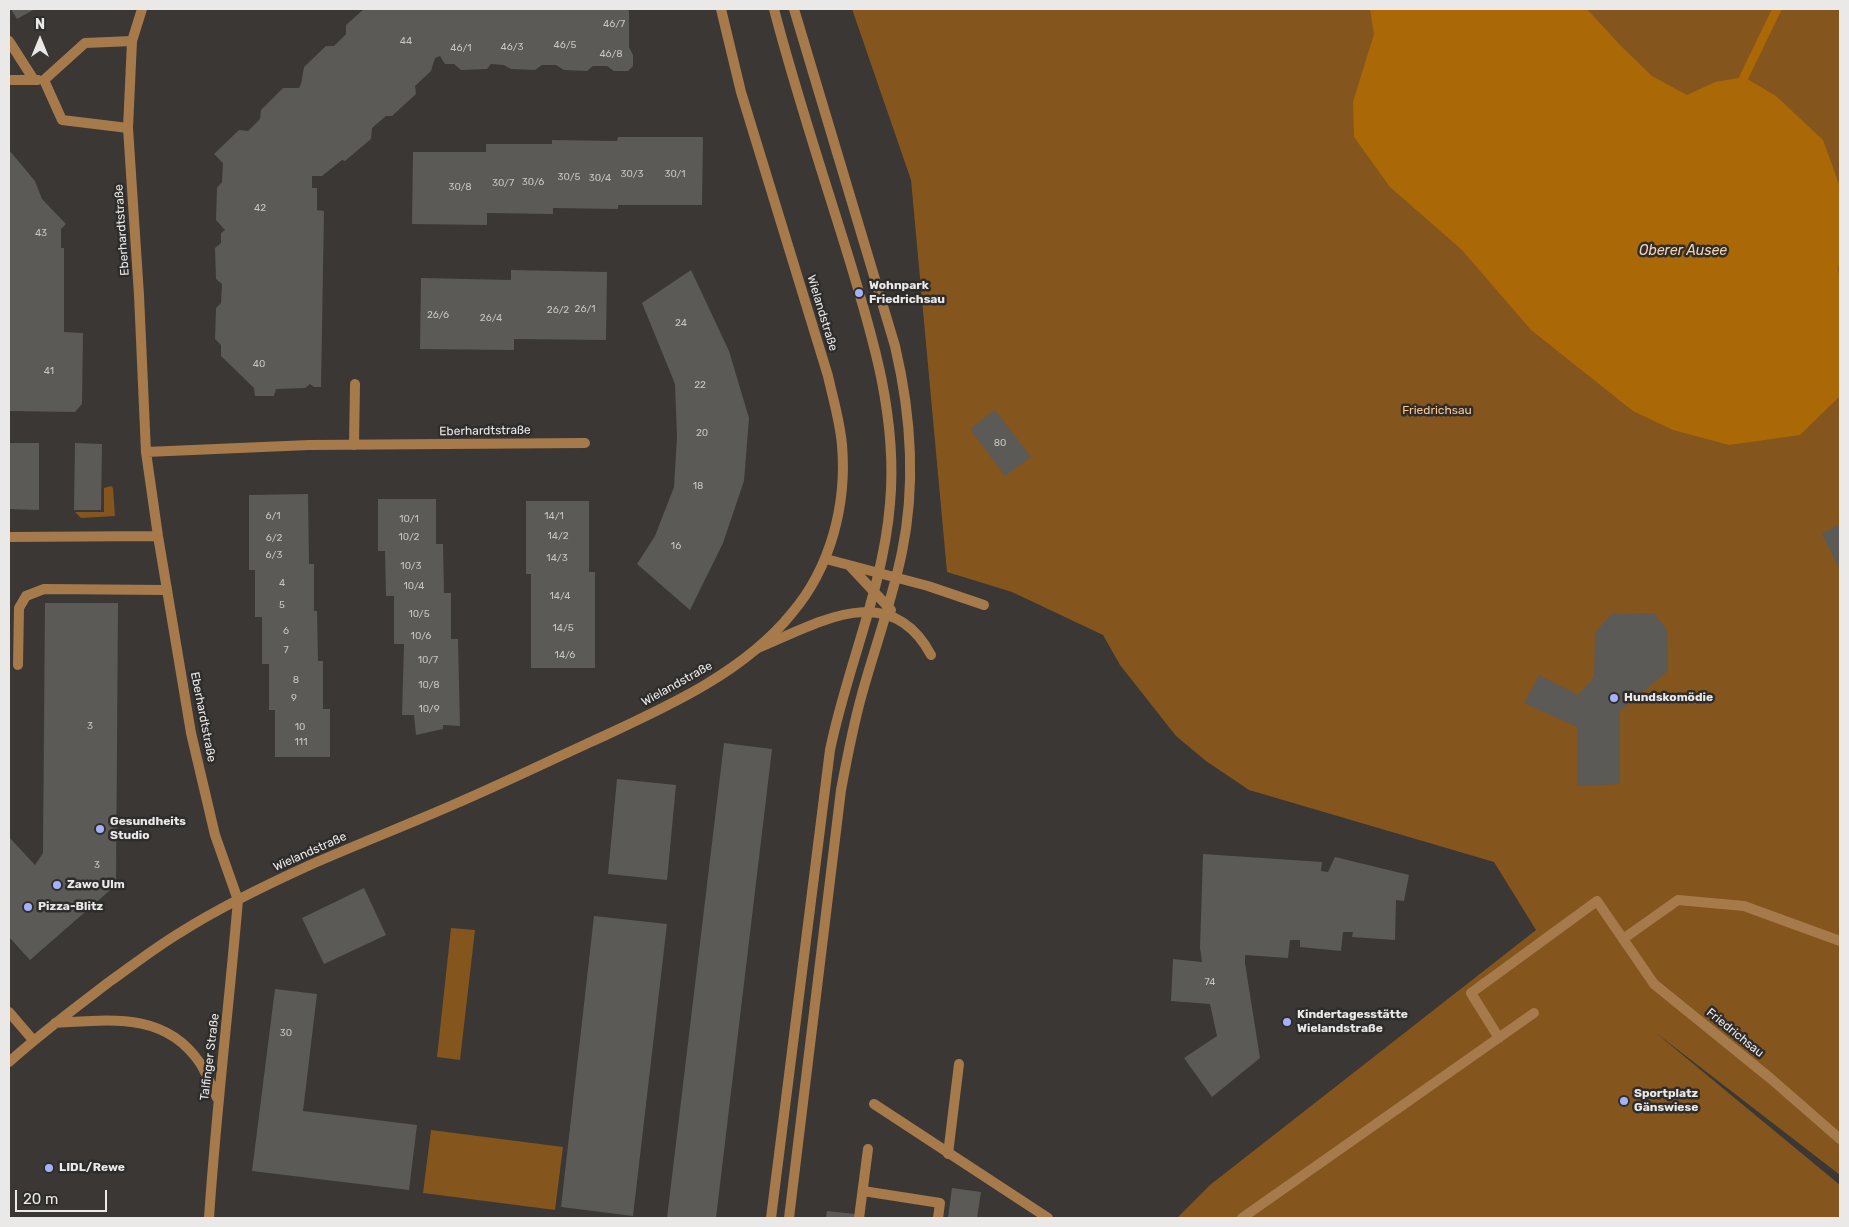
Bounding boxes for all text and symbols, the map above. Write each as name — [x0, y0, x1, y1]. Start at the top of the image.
north arrow — [15, 15, 65, 65]
text: N — [35, 16, 45, 33]
house number: 46/7 — [603, 18, 625, 30]
house number: 44 — [400, 35, 412, 47]
house number: 46/5 — [554, 39, 576, 51]
house number: 46/3 — [500, 41, 524, 53]
house number: 46/1 — [450, 42, 472, 54]
house number: 46/8 — [599, 48, 623, 60]
house number: 30/3 — [621, 168, 643, 180]
house number: 30/1 — [664, 168, 686, 180]
house number: 30/5 — [558, 171, 580, 183]
house number: 30/4 — [589, 172, 611, 184]
house number: 30/6 — [522, 176, 544, 188]
house number: 30/7 — [492, 177, 514, 189]
house number: 30/8 — [448, 181, 472, 193]
street label: Eberhardtstraße — [112, 184, 132, 276]
house number: 42 — [254, 202, 266, 214]
house number: 43 — [35, 227, 47, 239]
water label: Oberer Ausee — [1639, 243, 1727, 259]
street label: Wielandstraße — [804, 273, 840, 353]
place label: Wohnpark Friedrichsau — [869, 279, 945, 307]
marker: Wohnpark Friedrichsau — [853, 287, 865, 299]
house number: 26/1 — [575, 303, 595, 315]
house number: 26/2 — [547, 304, 569, 316]
house number: 26/6 — [427, 309, 449, 321]
house number: 26/4 — [480, 312, 502, 324]
house number: 24 — [675, 317, 687, 329]
house number: 40 — [253, 358, 265, 370]
house number: 41 — [44, 365, 54, 377]
house number: 22 — [694, 379, 706, 391]
park label: Friedrichsau — [1402, 404, 1472, 418]
street label: Eberhardtstraße — [439, 423, 531, 439]
house number: 20 — [696, 427, 708, 439]
house number: 80 — [994, 437, 1006, 449]
house number: 18 — [693, 480, 703, 492]
house number: 6/1 — [265, 510, 281, 522]
house number: 14/1 — [544, 510, 564, 522]
house number: 10/1 — [399, 513, 419, 525]
house number: 14/2 — [547, 530, 569, 542]
house number: 10/2 — [399, 531, 419, 543]
house number: 6/2 — [266, 532, 282, 544]
house number: 16 — [671, 540, 681, 552]
house number: 6/3 — [266, 549, 282, 561]
house number: 14/3 — [546, 552, 568, 564]
house number: 10/3 — [400, 560, 422, 572]
house number: 4 — [279, 577, 285, 589]
house number: 10/4 — [404, 580, 424, 592]
house number: 14/4 — [550, 590, 570, 602]
house number: 5 — [279, 599, 285, 611]
house number: 10/5 — [408, 608, 430, 620]
house number: 14/5 — [552, 622, 574, 634]
house number: 6 — [283, 625, 289, 637]
house number: 10/6 — [411, 630, 431, 642]
house number: 7 — [283, 644, 289, 656]
house number: 14/6 — [555, 649, 575, 661]
house number: 10/7 — [418, 654, 438, 666]
street label: Wielandstraße — [639, 659, 715, 709]
street label: Eberhardtstraße — [187, 671, 219, 763]
house number: 8 — [293, 674, 299, 686]
house number: 10/8 — [418, 679, 440, 691]
place label: Hundskomödie — [1624, 691, 1713, 705]
house number: 9 — [291, 692, 297, 704]
marker: Hundskomödie — [1608, 692, 1620, 704]
house number: 10/9 — [418, 703, 440, 715]
house number: 3 — [87, 720, 93, 732]
house number: 10 — [295, 721, 305, 733]
house number: 111 — [295, 736, 307, 748]
place label: Gesundheits Studio — [110, 815, 186, 843]
marker: Gesundheits Studio — [94, 823, 106, 835]
street label: Wielandstraße — [271, 829, 349, 875]
house number: 3 — [94, 859, 100, 871]
place label: Zawo Ulm — [67, 878, 125, 892]
marker: Zawo Ulm — [51, 879, 63, 891]
place label: Pizza-Blitz — [38, 900, 103, 914]
marker: Pizza-Blitz — [22, 901, 34, 913]
house number: 74 — [1205, 976, 1215, 988]
street label: Friedrichsau — [1703, 1006, 1767, 1060]
place label: Kindertagesstätte Wielandstraße — [1297, 1008, 1408, 1036]
street label: Talfinger Straße — [198, 1013, 222, 1101]
marker: Kindertagesstätte Wielandstraße — [1281, 1016, 1293, 1028]
house number: 30 — [280, 1027, 292, 1039]
place label: Sportplatz Gänswiese — [1634, 1087, 1698, 1115]
marker: Sportplatz Gänswiese — [1618, 1095, 1630, 1107]
place label: LIDL/Rewe — [59, 1161, 125, 1175]
marker: LIDL/Rewe — [43, 1162, 55, 1174]
scale bar — [18, 1180, 110, 1212]
text: 20 m — [23, 1190, 58, 1208]

